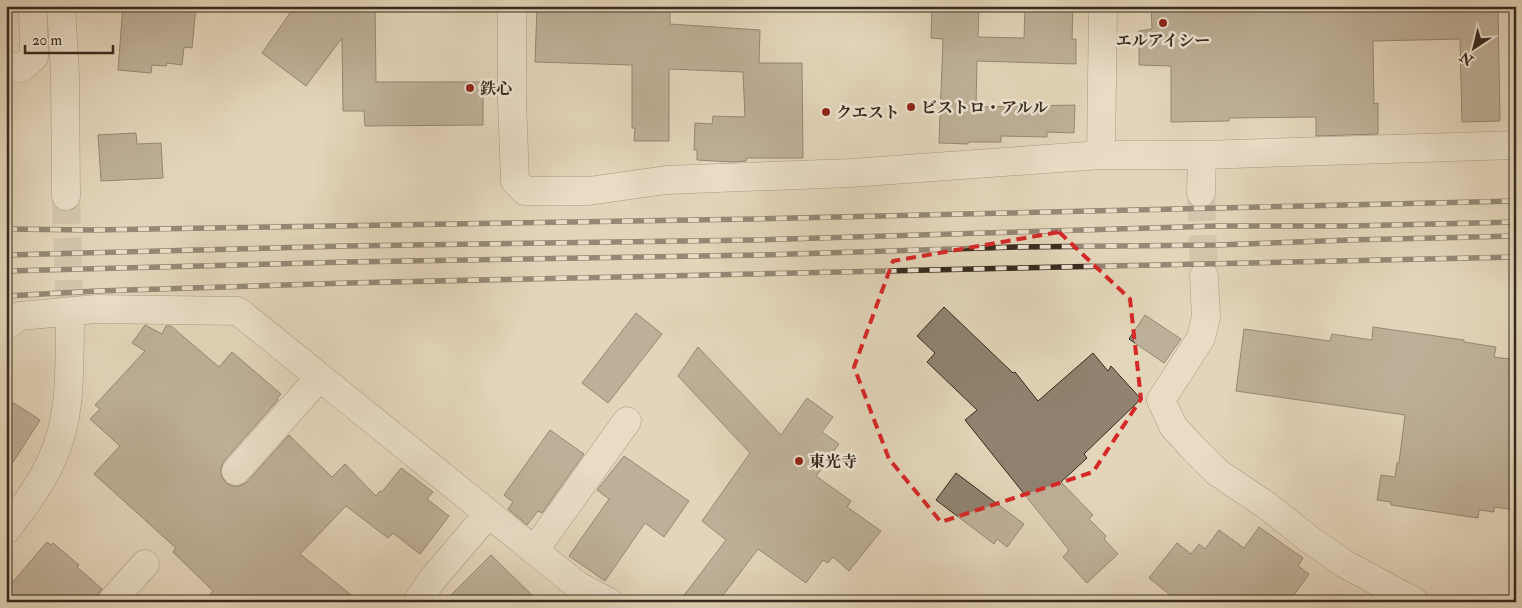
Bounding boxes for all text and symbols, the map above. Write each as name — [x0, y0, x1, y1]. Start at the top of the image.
marker: エルアイシー — [1157, 17, 1169, 29]
scale bar — [25, 22, 112, 54]
north arrow — [1450, 22, 1500, 72]
text: 20 m — [32, 31, 62, 50]
place label: エルアイシー — [1116, 31, 1210, 51]
text: N — [1456, 47, 1478, 69]
place label: 鉄心 — [480, 79, 512, 99]
marker: 鉄心 — [464, 82, 476, 94]
place label: ビストロ・アルル — [921, 98, 1048, 118]
marker: ビストロ・アルル — [905, 101, 917, 113]
place label: クエスト — [836, 103, 900, 123]
marker: クエスト — [820, 106, 832, 118]
place label: 東光寺 — [809, 452, 857, 472]
marker: 東光寺 — [793, 455, 805, 467]

